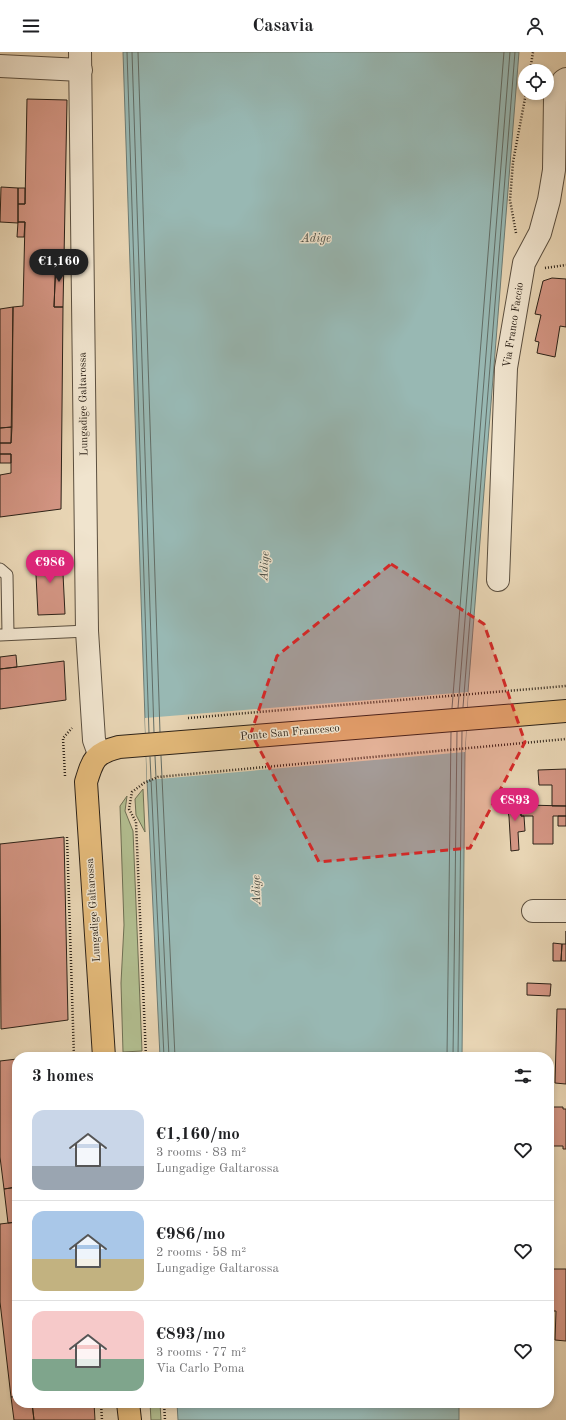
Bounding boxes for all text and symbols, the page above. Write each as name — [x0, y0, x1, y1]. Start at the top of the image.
icon: menu — [20, 15, 42, 37]
icon: person — [524, 15, 546, 37]
text: Casavia — [252, 17, 314, 35]
map controls — [518, 64, 554, 100]
button: locate — [518, 64, 554, 100]
water label: Adige — [300, 233, 331, 245]
pin: €1,160 — [26, 249, 92, 283]
text: €1,160 — [38, 255, 80, 268]
street label: Via Franco Faccio — [502, 282, 526, 368]
street label: Lungadige Galtarossa — [78, 351, 90, 456]
pin: €986 — [26, 550, 74, 584]
water label: Adige — [258, 551, 272, 582]
text: €986 — [35, 556, 65, 569]
street label: Ponte San Francesco — [240, 723, 340, 743]
pin: €893 — [491, 788, 539, 822]
text: €893 — [500, 794, 530, 807]
street label: Lungadige Galtarossa — [85, 857, 103, 962]
water label: Adige — [251, 875, 263, 906]
icon: filters — [512, 1065, 534, 1087]
text: 3 homes — [32, 1068, 94, 1085]
icon: home — [64, 1126, 112, 1174]
text: €1,160/mo — [156, 1126, 240, 1143]
icon: heart — [512, 1139, 534, 1161]
text: 3 rooms · 83 m² — [156, 1146, 246, 1159]
text: Lungadige Galtarossa — [156, 1162, 279, 1175]
text: €986/mo — [156, 1226, 225, 1243]
icon: home — [64, 1227, 112, 1275]
icon: heart — [512, 1240, 534, 1262]
text: 2 rooms · 58 m² — [156, 1246, 246, 1259]
text: Lungadige Galtarossa — [156, 1262, 279, 1275]
text: €893/mo — [156, 1326, 225, 1343]
icon: home — [64, 1327, 112, 1375]
icon: heart — [512, 1340, 534, 1362]
text: 3 rooms · 77 m² — [156, 1346, 246, 1359]
text: Via Carlo Poma — [156, 1362, 244, 1375]

